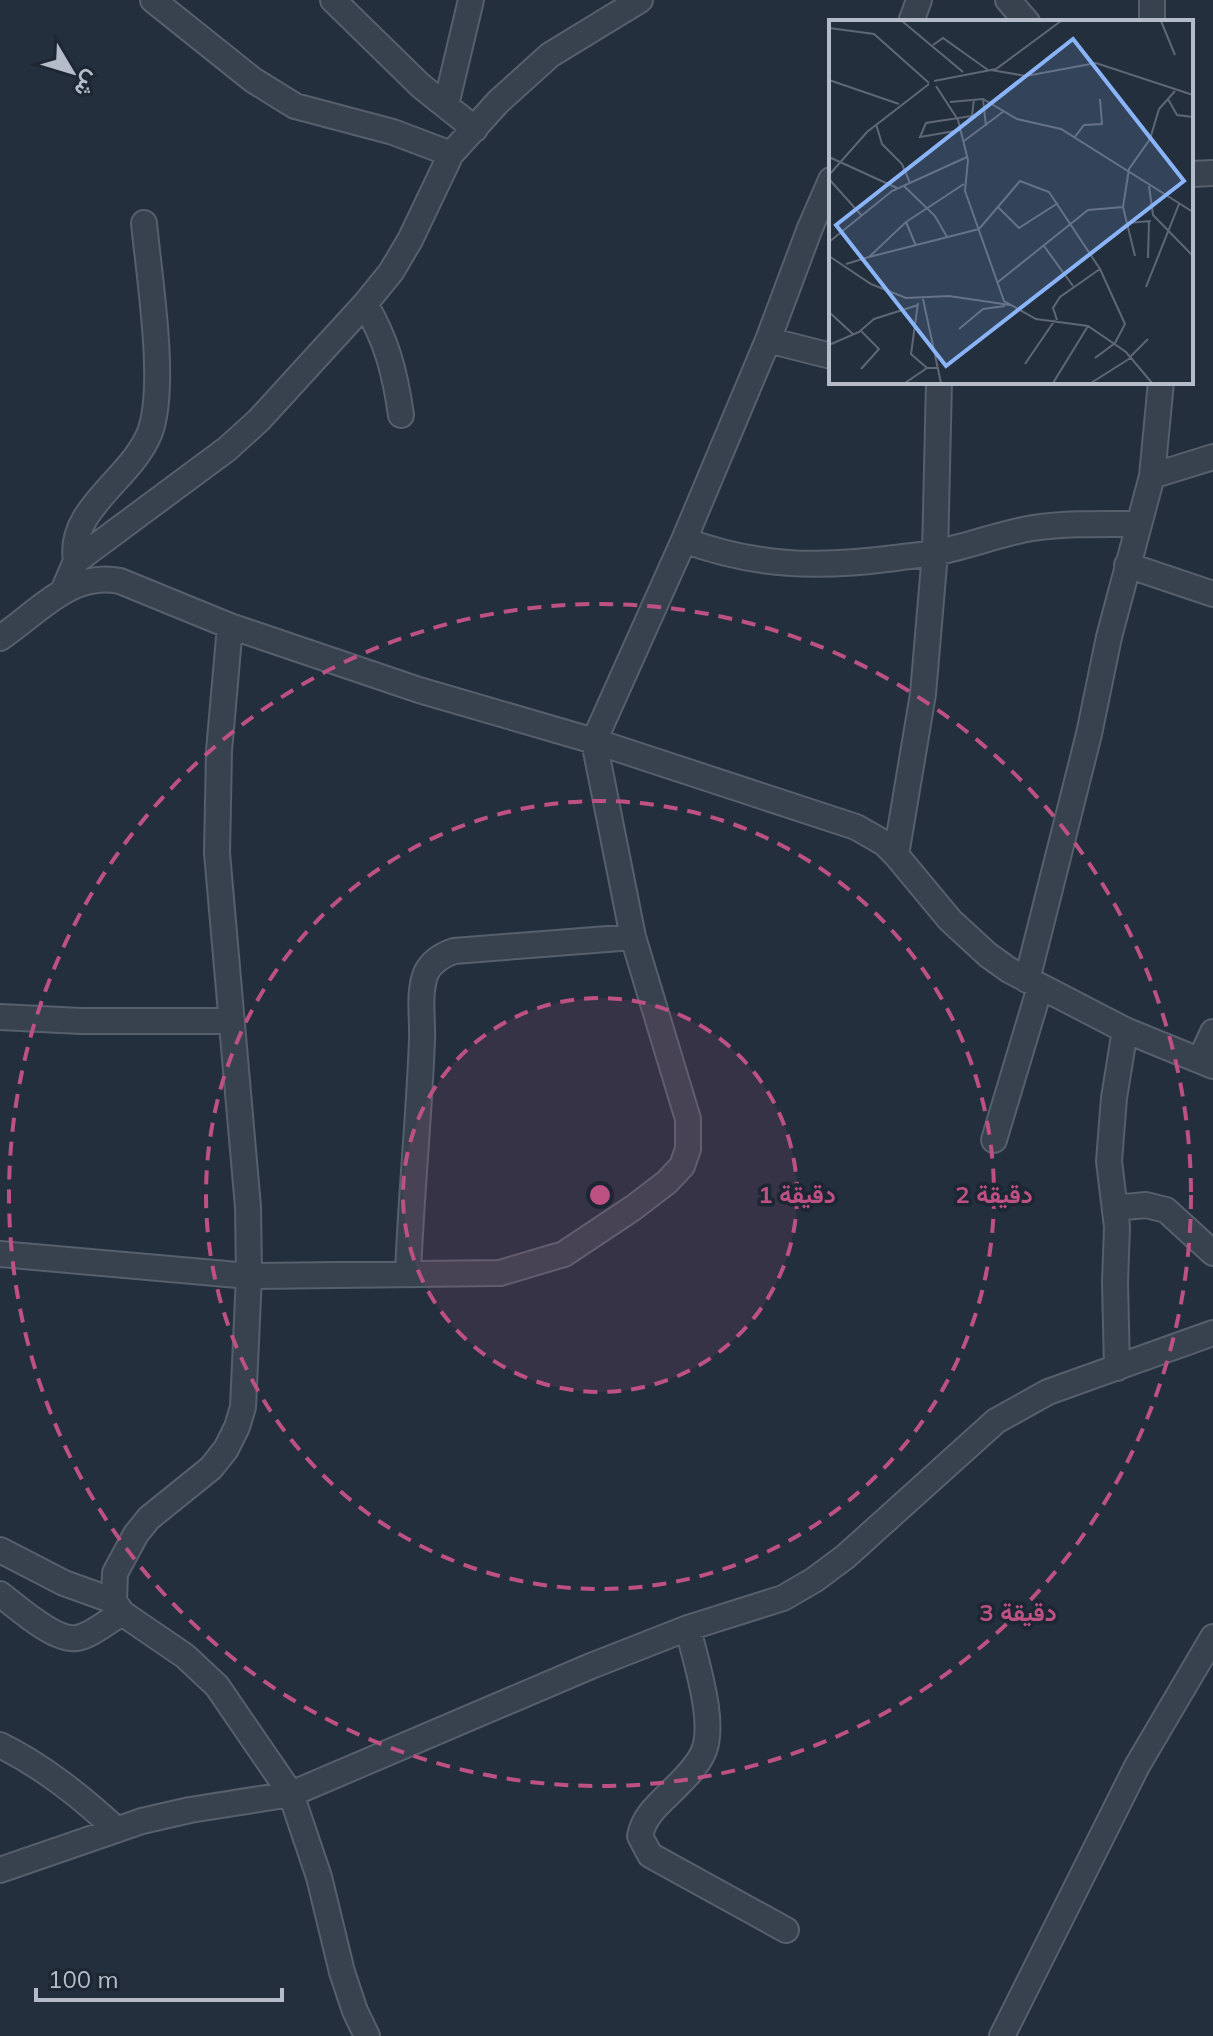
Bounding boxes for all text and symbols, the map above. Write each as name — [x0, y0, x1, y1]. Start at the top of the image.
inset map — [829, 20, 1193, 384]
north arrow — [32, 32, 112, 112]
text: ش — [69, 65, 107, 103]
text: 1 دقيقة — [758, 1179, 836, 1209]
text: 2 دقيقة — [955, 1179, 1033, 1209]
centre of rings — [586, 1181, 614, 1209]
text: 3 دقيقة — [979, 1597, 1057, 1627]
scale bar — [36, 1952, 282, 2002]
text: 100 m — [48, 1964, 119, 1994]

